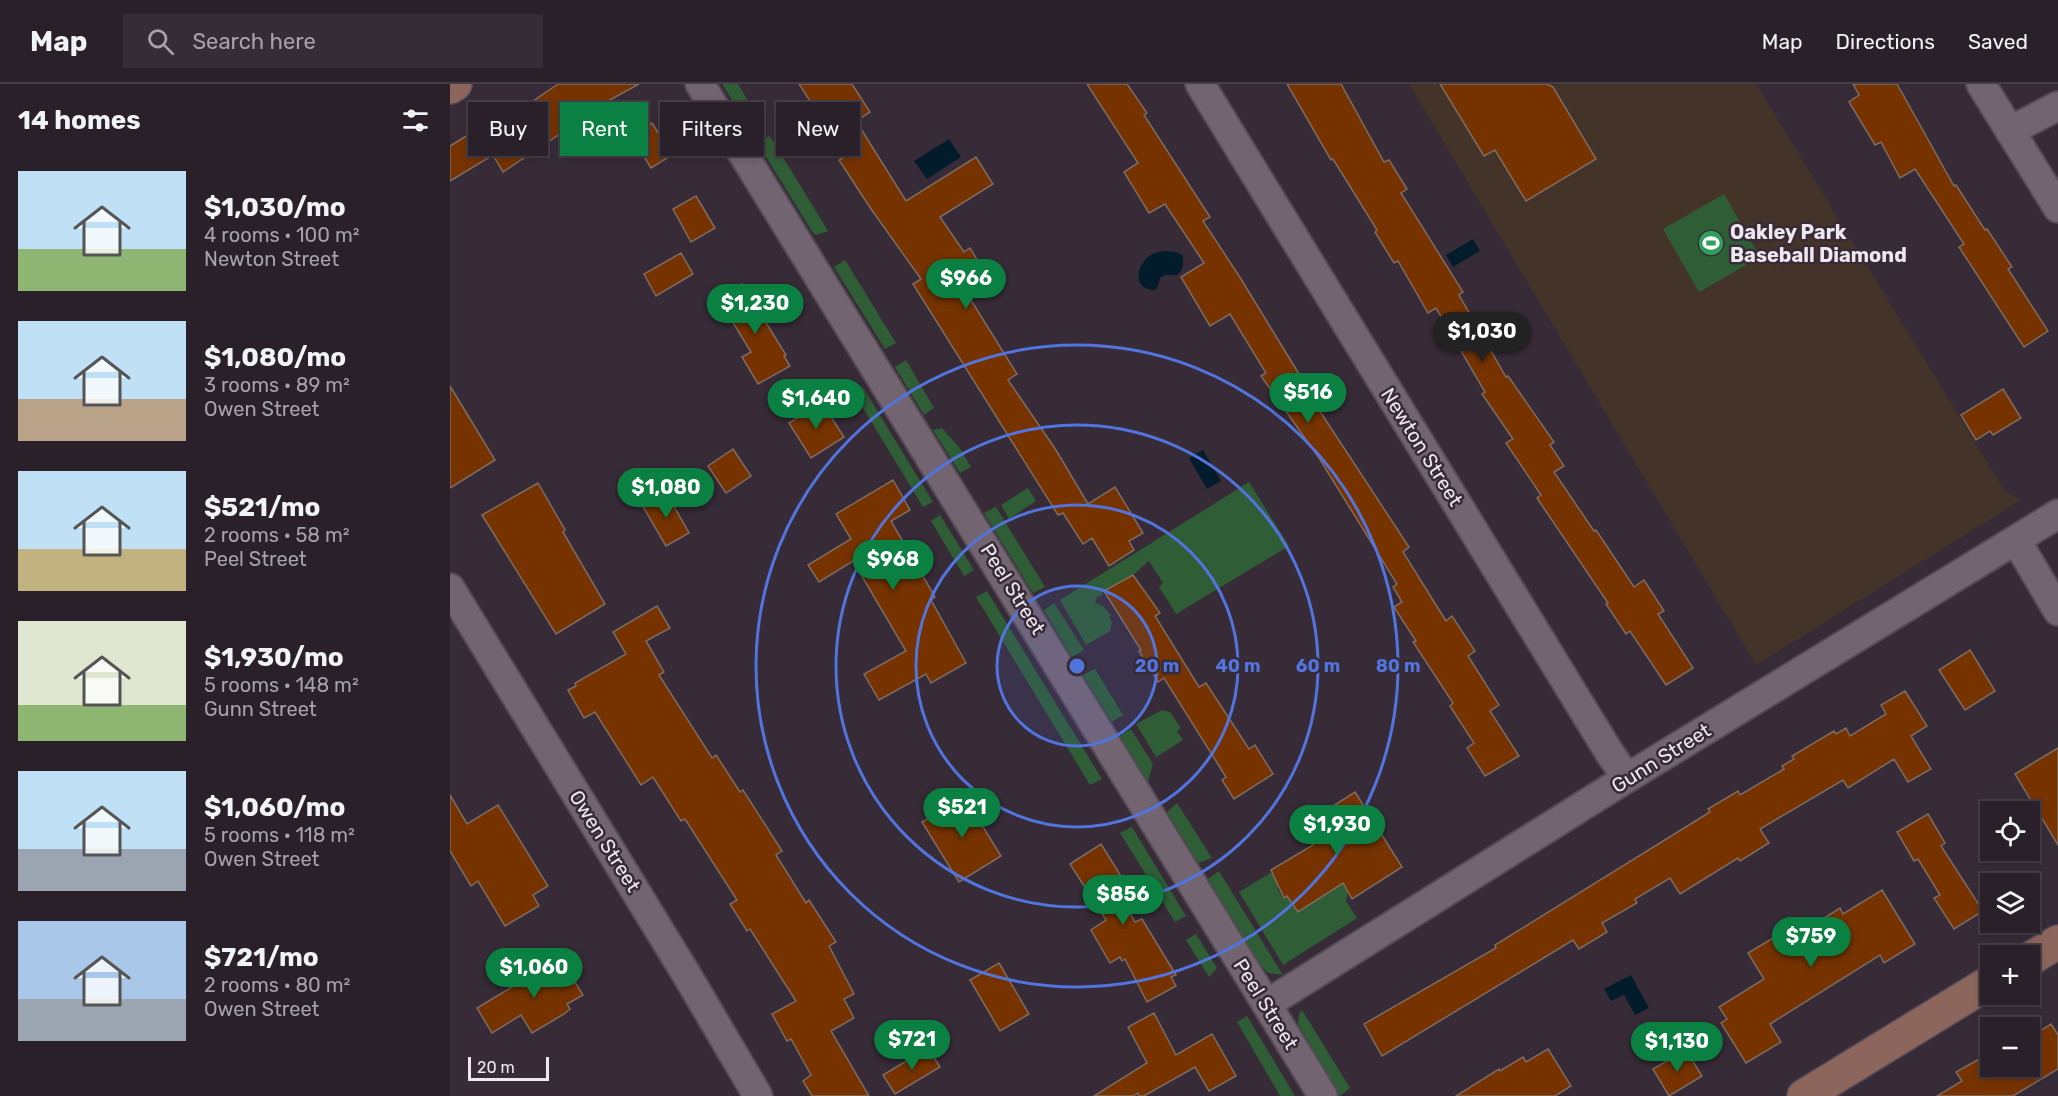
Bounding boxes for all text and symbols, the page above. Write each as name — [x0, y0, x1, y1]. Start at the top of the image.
search box — [123, 14, 543, 68]
text: Map — [30, 25, 87, 58]
icon: search — [144, 25, 177, 58]
text: Search here — [192, 28, 316, 55]
text: Map — [1762, 29, 1803, 54]
text: Directions — [1836, 29, 1935, 54]
text: Saved — [1968, 29, 2028, 54]
chip: Buy — [468, 102, 548, 156]
chip: Rent — [560, 102, 648, 156]
chip: Filters — [660, 102, 764, 156]
chip: New — [776, 102, 860, 156]
icon: filters — [399, 104, 432, 137]
text: 14 homes — [18, 105, 141, 136]
text: $1,030/mo — [204, 192, 346, 223]
icon: home — [66, 195, 138, 267]
place label: Oakley Park Baseball Diamond — [1730, 220, 1907, 267]
text: 4 rooms · 100 m² — [204, 223, 360, 247]
sports icon: Oakley Park Baseball Diamond — [1696, 228, 1726, 258]
text: Newton Street — [204, 247, 339, 271]
pin: $966 — [930, 259, 1002, 310]
text: $966 — [940, 266, 992, 290]
pin: $1,230 — [706, 284, 804, 335]
text: $1,230 — [721, 291, 789, 315]
pin: $1,030 — [1433, 312, 1531, 363]
text: $1,030 — [1447, 319, 1517, 343]
text: $1,080/mo — [204, 342, 346, 373]
icon: home — [66, 345, 138, 417]
text: 3 rooms · 89 m² — [204, 373, 350, 397]
pin: $516 — [1272, 373, 1344, 424]
pin: $1,640 — [767, 379, 865, 430]
text: $516 — [1283, 380, 1333, 404]
street label: Newton Street — [1376, 383, 1468, 511]
text: $1,640 — [781, 386, 851, 410]
text: Owen Street — [204, 397, 319, 421]
pin: $1,080 — [617, 468, 715, 519]
text: $1,080 — [631, 475, 701, 499]
text: $521/mo — [204, 492, 320, 523]
icon: home — [66, 495, 138, 567]
text: 2 rooms · 58 m² — [204, 523, 350, 547]
street label: Peel Street — [976, 539, 1050, 639]
pin: $968 — [857, 540, 929, 591]
text: Peel Street — [204, 547, 307, 571]
text: $968 — [867, 547, 919, 571]
text: $1,930/mo — [204, 642, 344, 673]
icon: home — [66, 645, 138, 717]
text: 20 m — [1135, 655, 1179, 677]
text: 40 m — [1216, 655, 1260, 677]
text: 60 m — [1296, 655, 1340, 677]
text: 80 m — [1376, 655, 1420, 677]
centre of rings — [1067, 656, 1087, 676]
text: 5 rooms · 148 m² — [204, 673, 359, 697]
text: Gunn Street — [204, 697, 317, 721]
street label: Gunn Street — [1607, 718, 1715, 798]
street label: Owen Street — [564, 786, 646, 896]
pin: $521 — [926, 788, 998, 839]
text: $1,060/mo — [204, 792, 345, 823]
icon: home — [66, 795, 138, 867]
text: $521 — [937, 795, 987, 819]
map controls — [1980, 801, 2040, 1077]
button: locate — [1980, 801, 2040, 861]
pin: $1,930 — [1288, 805, 1386, 856]
text: $1,930 — [1303, 812, 1371, 836]
text: 5 rooms · 118 m² — [204, 823, 355, 847]
text: Owen Street — [204, 847, 319, 871]
button: layers — [1980, 873, 2040, 933]
pin: $856 — [1087, 875, 1159, 926]
text: $856 — [1097, 882, 1149, 906]
pin: $759 — [1775, 917, 1847, 968]
text: $759 — [1786, 924, 1836, 948]
text: $721/mo — [204, 942, 319, 973]
icon: home — [66, 945, 138, 1017]
button: + — [1980, 945, 2040, 1005]
pin: $1,060 — [485, 948, 583, 999]
street label: Peel Street — [1229, 954, 1303, 1054]
text: $1,060 — [500, 955, 568, 979]
text: 2 rooms · 80 m² — [204, 973, 350, 997]
text: Owen Street — [204, 997, 319, 1021]
button: − — [1980, 1017, 2040, 1077]
pin: $721 — [876, 1020, 948, 1071]
pin: $1,130 — [1628, 1022, 1726, 1073]
text: $721 — [888, 1027, 936, 1051]
text: $1,130 — [1645, 1029, 1709, 1053]
scale bar — [468, 1054, 549, 1082]
text: 20 m — [477, 1058, 515, 1077]

